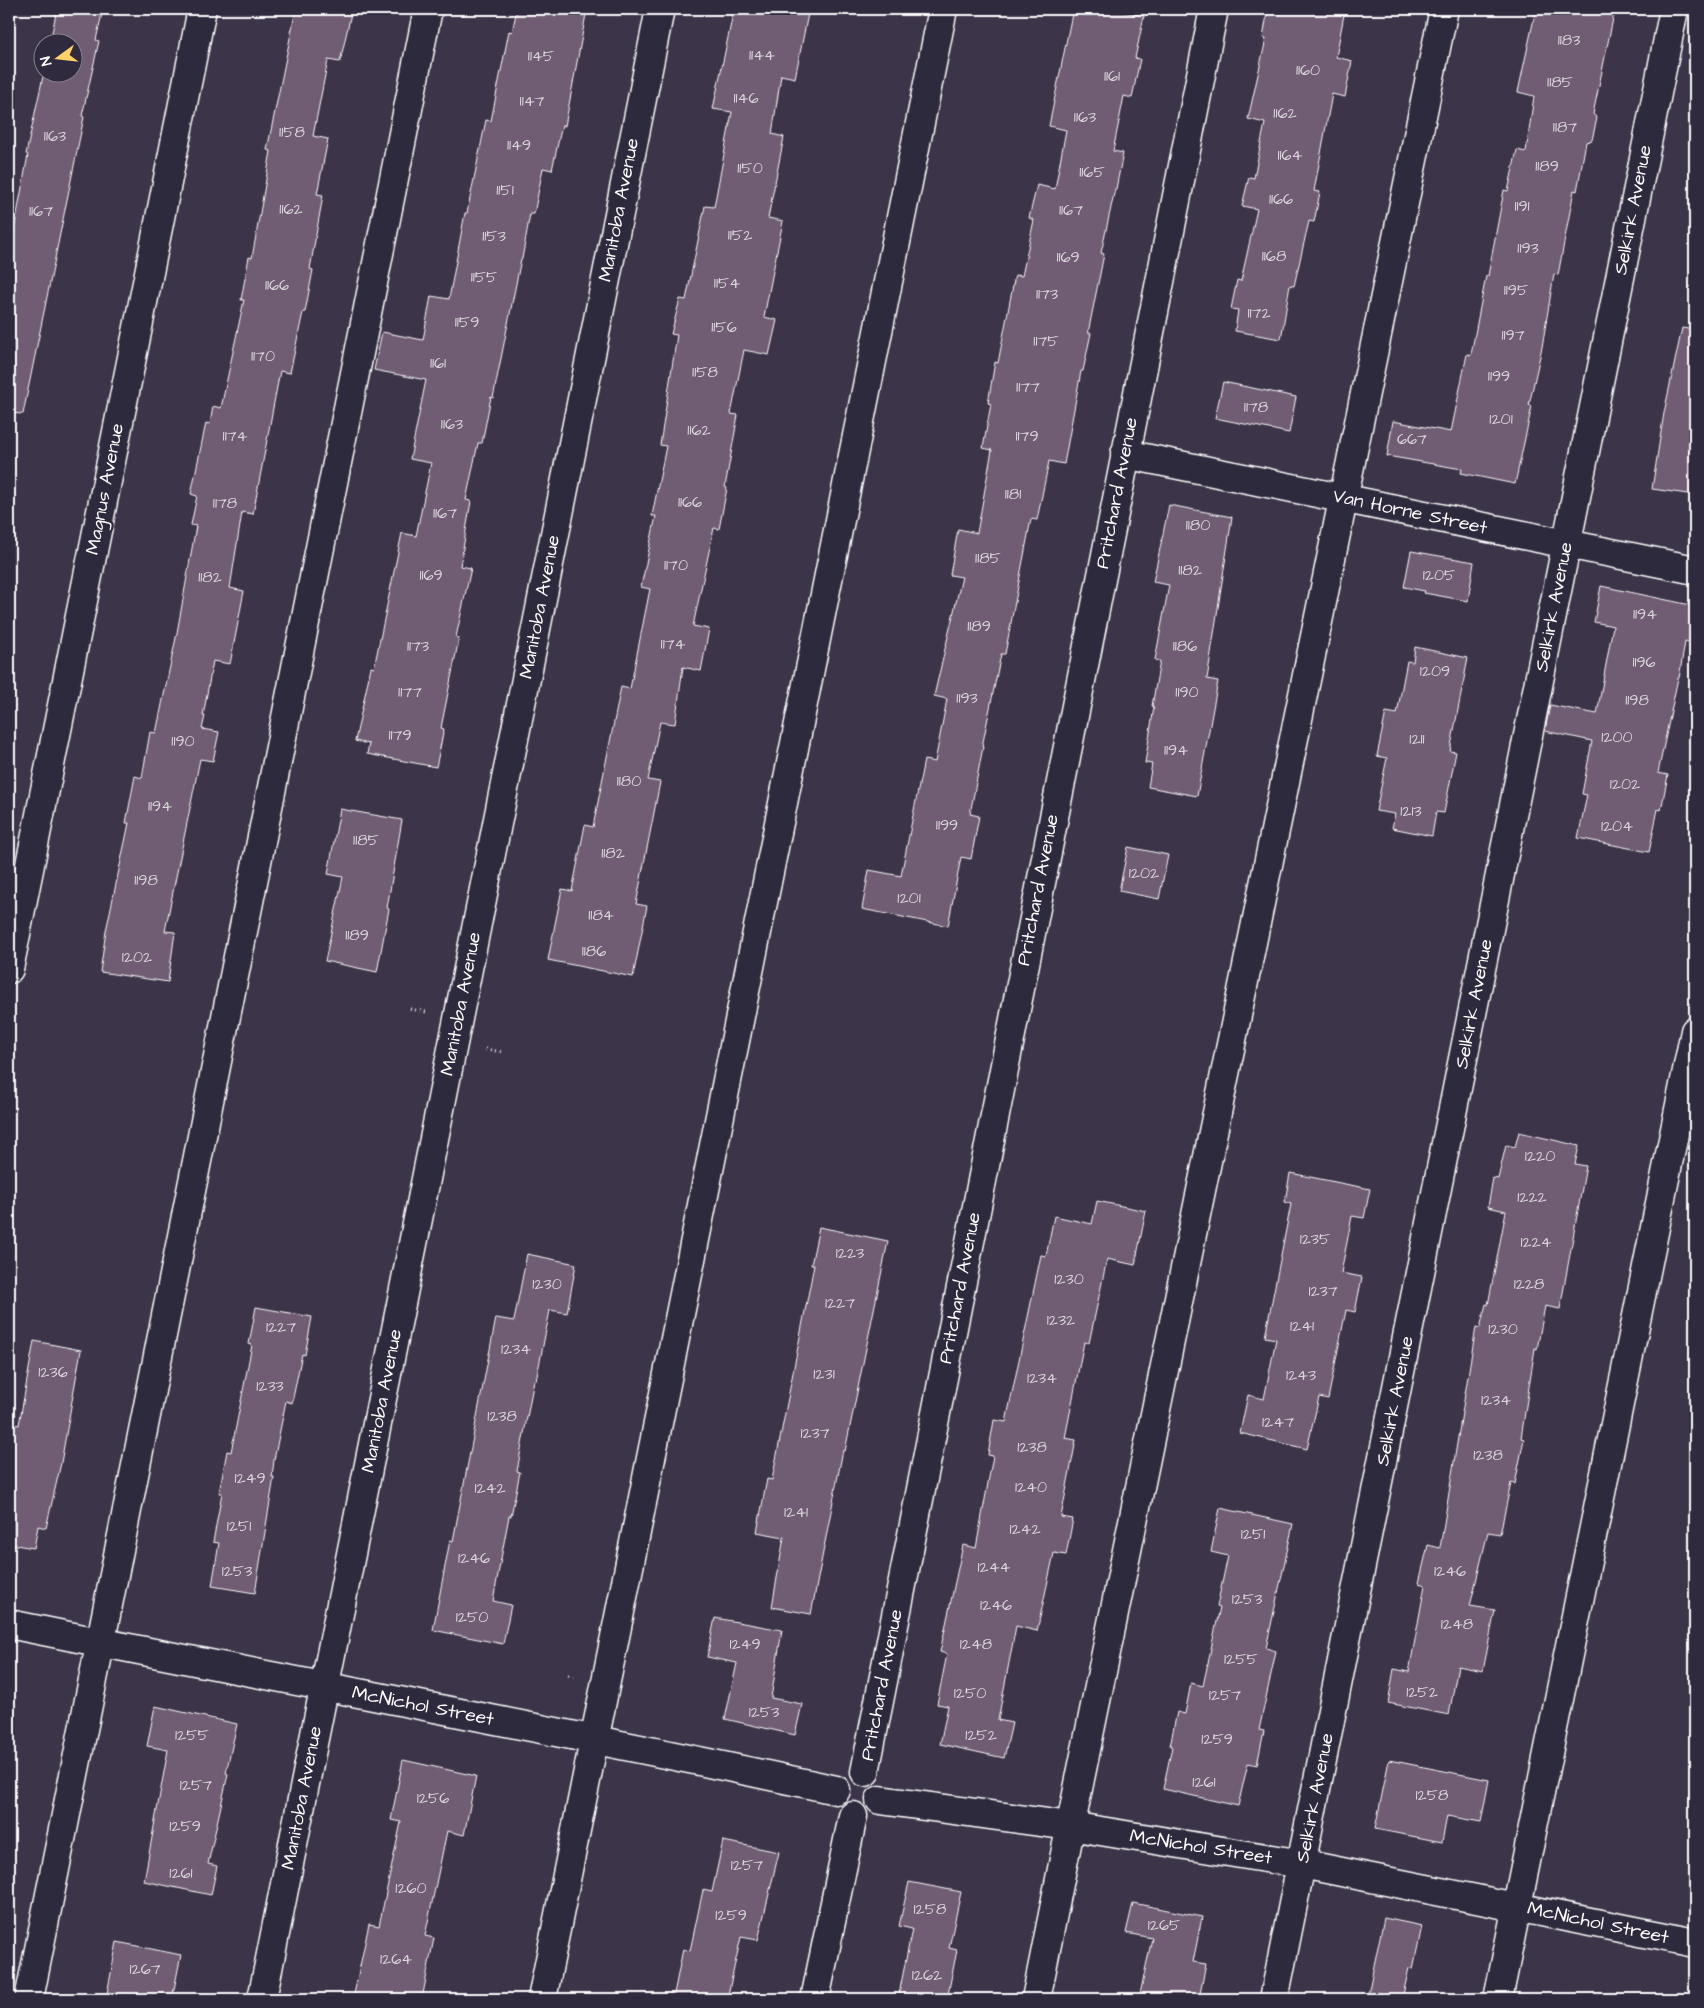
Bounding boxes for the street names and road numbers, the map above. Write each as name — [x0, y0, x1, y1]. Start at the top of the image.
street label: Manitoba Avenue — [592, 136, 646, 284]
street label: Selkirk Avenue — [1607, 143, 1659, 277]
street label: Pritchard Avenue — [1089, 415, 1145, 571]
street label: Magnus Avenue — [79, 421, 132, 557]
street label: Van Horne Street — [1330, 482, 1490, 542]
street label: Manitoba Avenue — [513, 533, 567, 681]
street label: Selkirk Avenue — [1528, 540, 1580, 674]
street label: Pritchard Avenue — [1010, 812, 1066, 968]
street label: Manitoba Avenue — [434, 930, 488, 1078]
street label: Selkirk Avenue — [1448, 937, 1500, 1071]
street label: Pritchard Avenue — [932, 1210, 988, 1366]
street label: Manitoba Avenue — [355, 1327, 409, 1475]
street label: Selkirk Avenue — [1369, 1334, 1421, 1468]
street label: Pritchard Avenue — [854, 1607, 910, 1763]
street label: McNichol Street — [350, 1679, 496, 1733]
street label: Manitoba Avenue — [275, 1724, 329, 1872]
street label: Selkirk Avenue — [1289, 1731, 1341, 1865]
street label: McNichol Street — [1128, 1822, 1274, 1872]
street label: McNichol Street — [1525, 1895, 1671, 1951]

